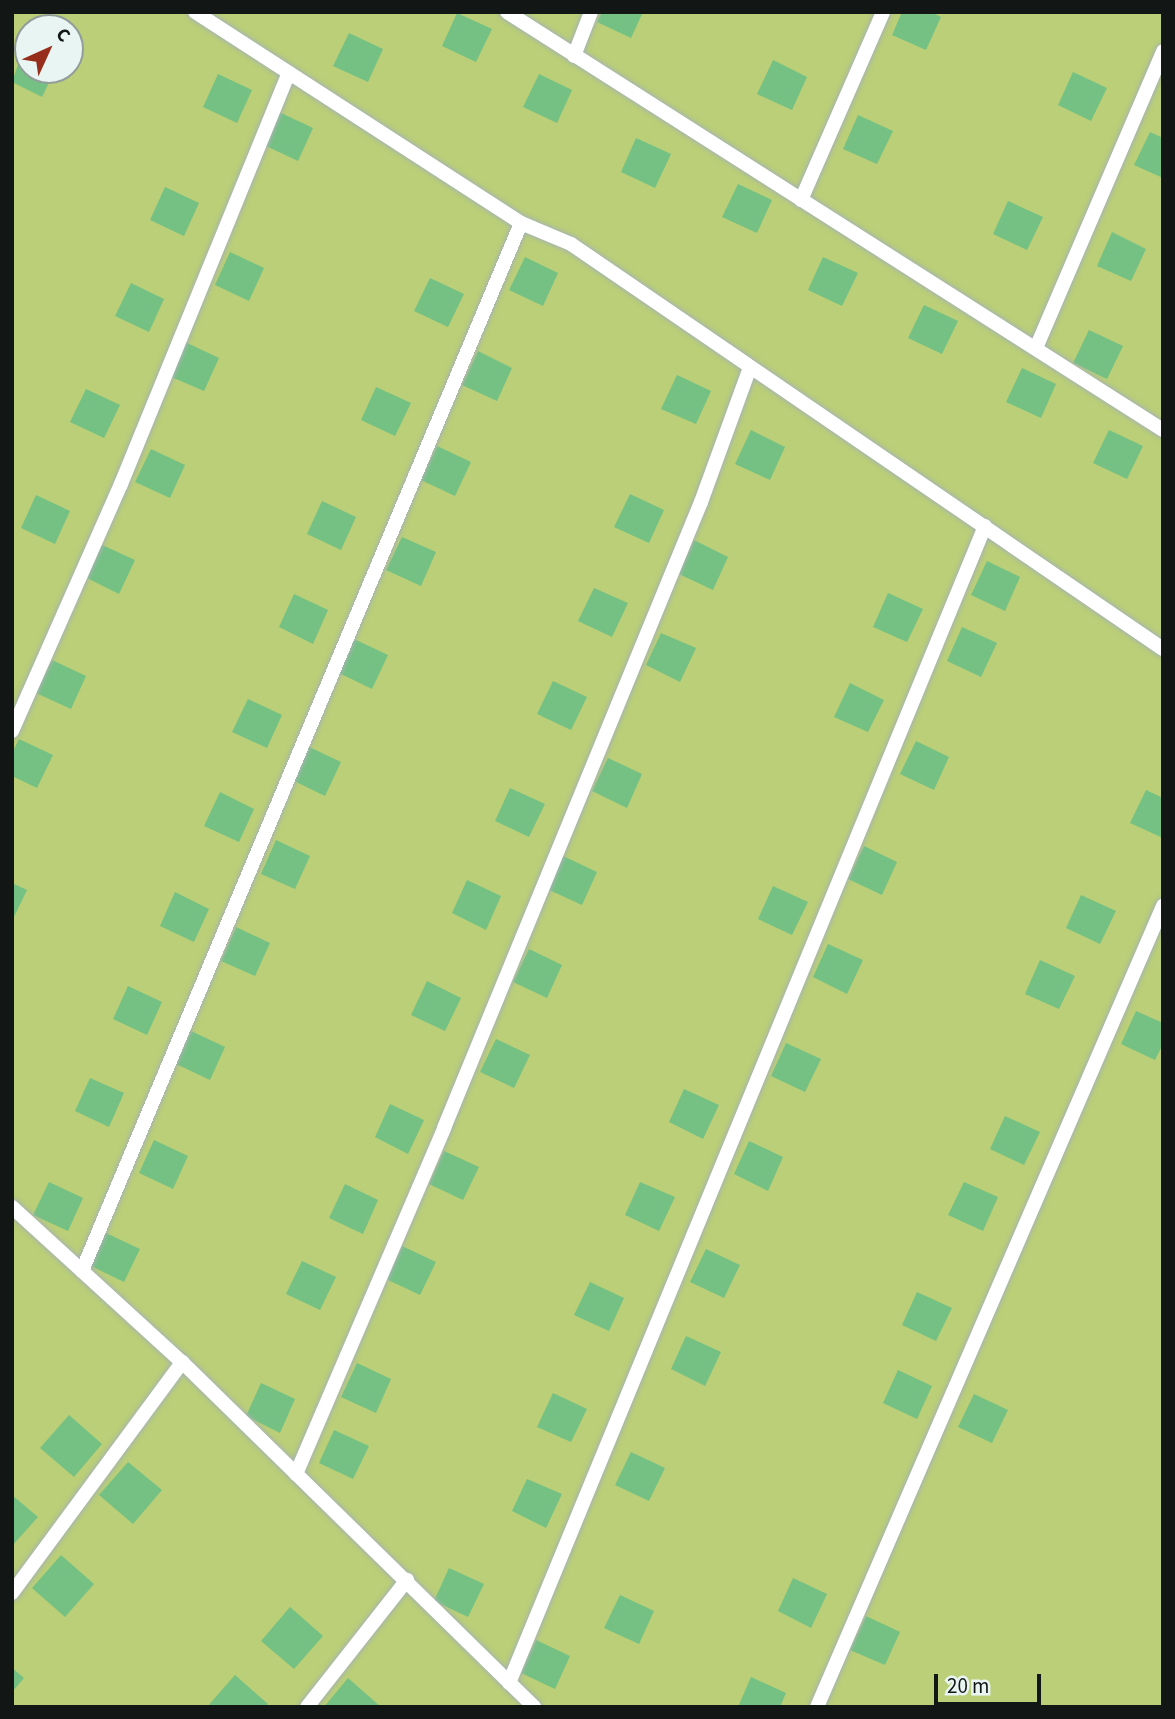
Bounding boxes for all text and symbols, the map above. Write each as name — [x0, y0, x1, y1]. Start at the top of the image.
north arrow — [14, 14, 84, 84]
text: С — [49, 22, 76, 49]
scale bar — [937, 1660, 1044, 1704]
text: 20 m — [947, 1671, 989, 1701]

